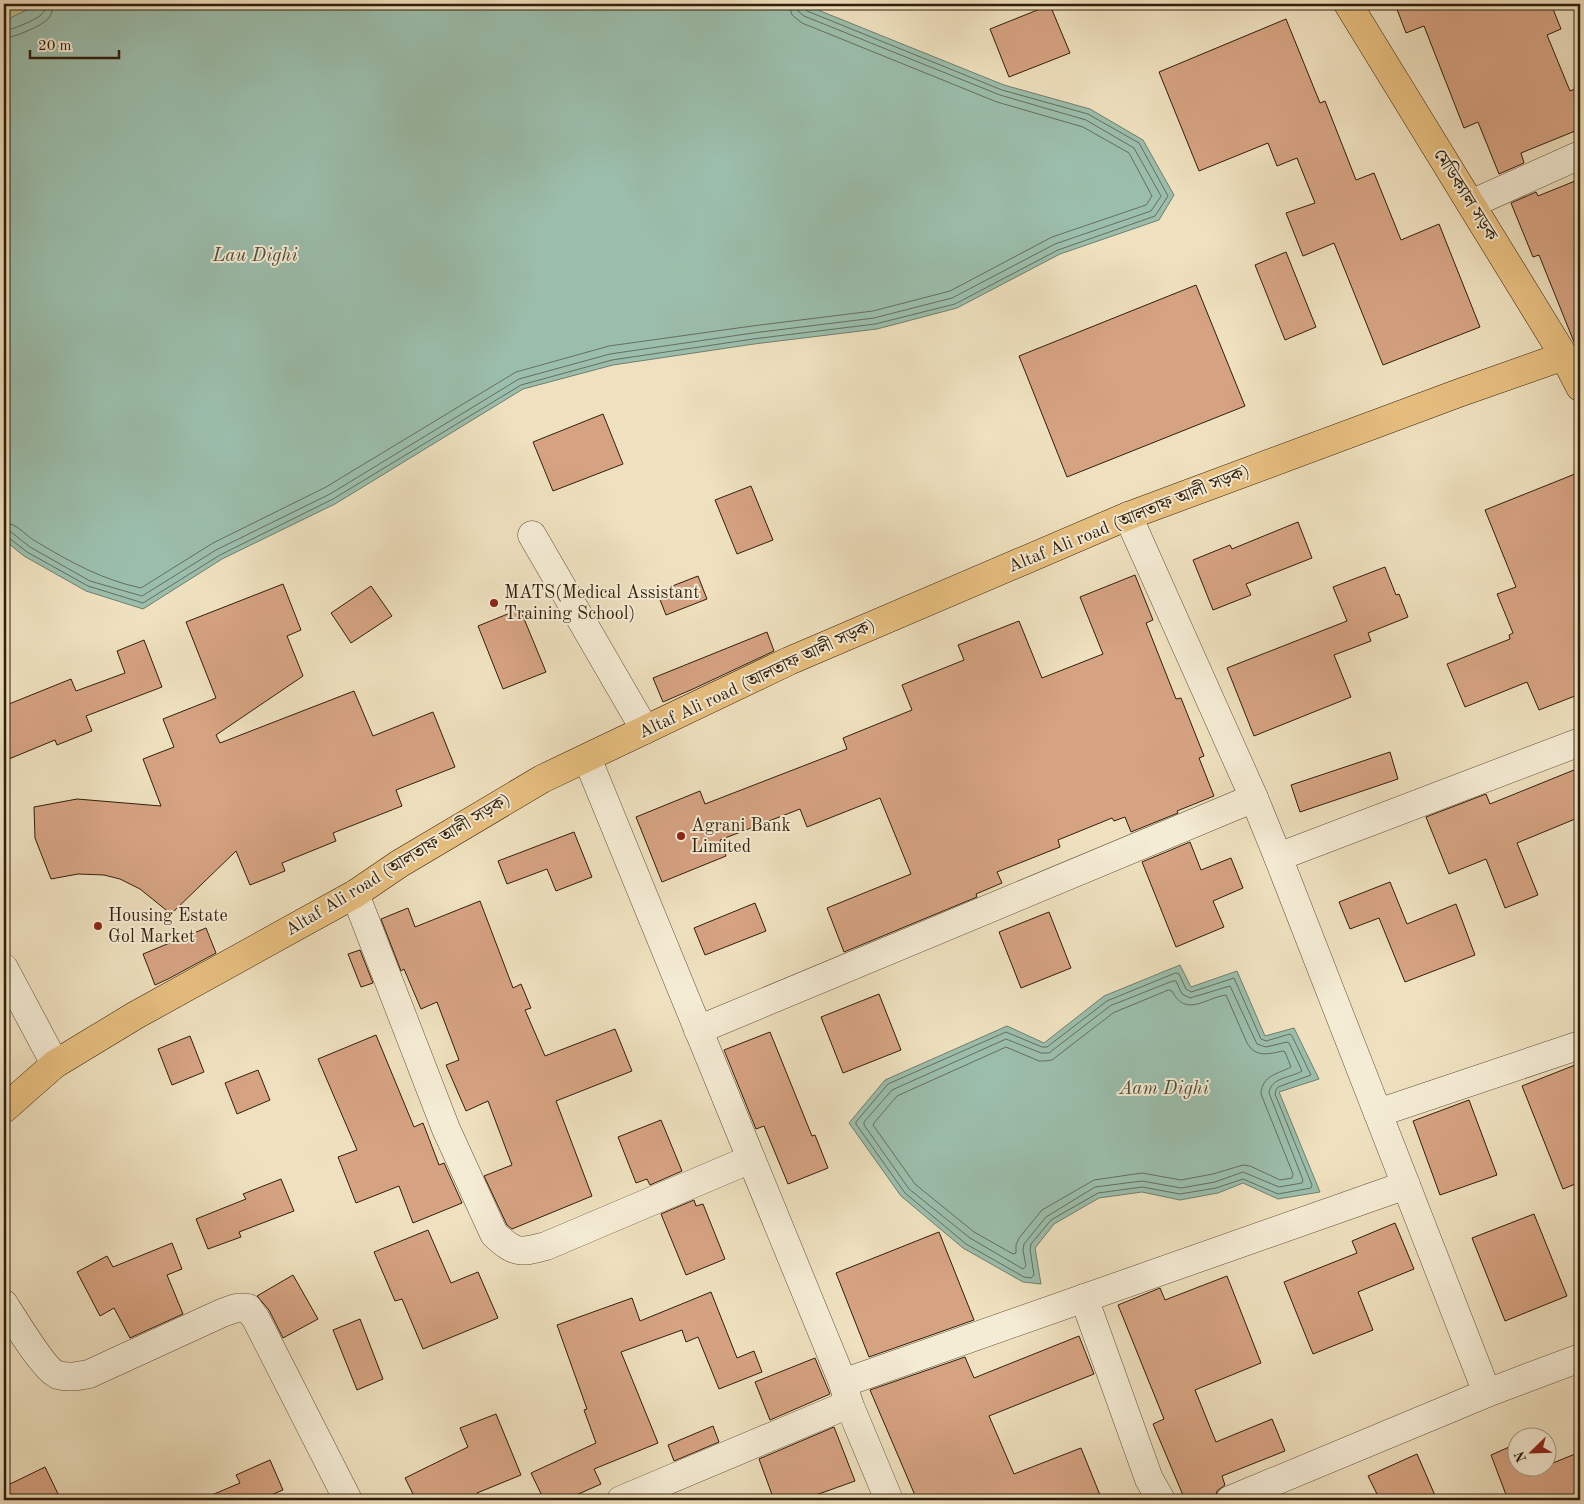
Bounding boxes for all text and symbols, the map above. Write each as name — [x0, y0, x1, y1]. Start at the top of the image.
scale bar — [30, 28, 119, 60]
text: 20 m — [38, 39, 72, 54]
street label: মেডিক্যাল সড়ক — [1430, 145, 1503, 245]
water label: Lau Dighi — [211, 247, 298, 266]
street label: Altaf Ali road (আলতাফ আলী সড়ক) — [1005, 460, 1253, 576]
place label: MATS(Medical Assistant Training School) — [504, 583, 699, 623]
marker: MATS(Medical Assistant Training School) — [488, 597, 500, 609]
street label: Altaf Ali road (আলতাফ আলী সড়ক) — [635, 614, 878, 742]
street label: Altaf Ali road (আলতাফ আলী সড়ক) — [281, 789, 514, 939]
place label: Agrani Bank Limited — [691, 817, 791, 856]
marker: Agrani Bank Limited — [675, 830, 687, 842]
place label: Housing Estate Gol Market — [108, 907, 228, 946]
marker: Housing Estate Gol Market — [92, 920, 104, 932]
water label: Aam Dighi — [1118, 1080, 1210, 1099]
north arrow — [1506, 1426, 1556, 1476]
text: N — [1512, 1449, 1529, 1464]

